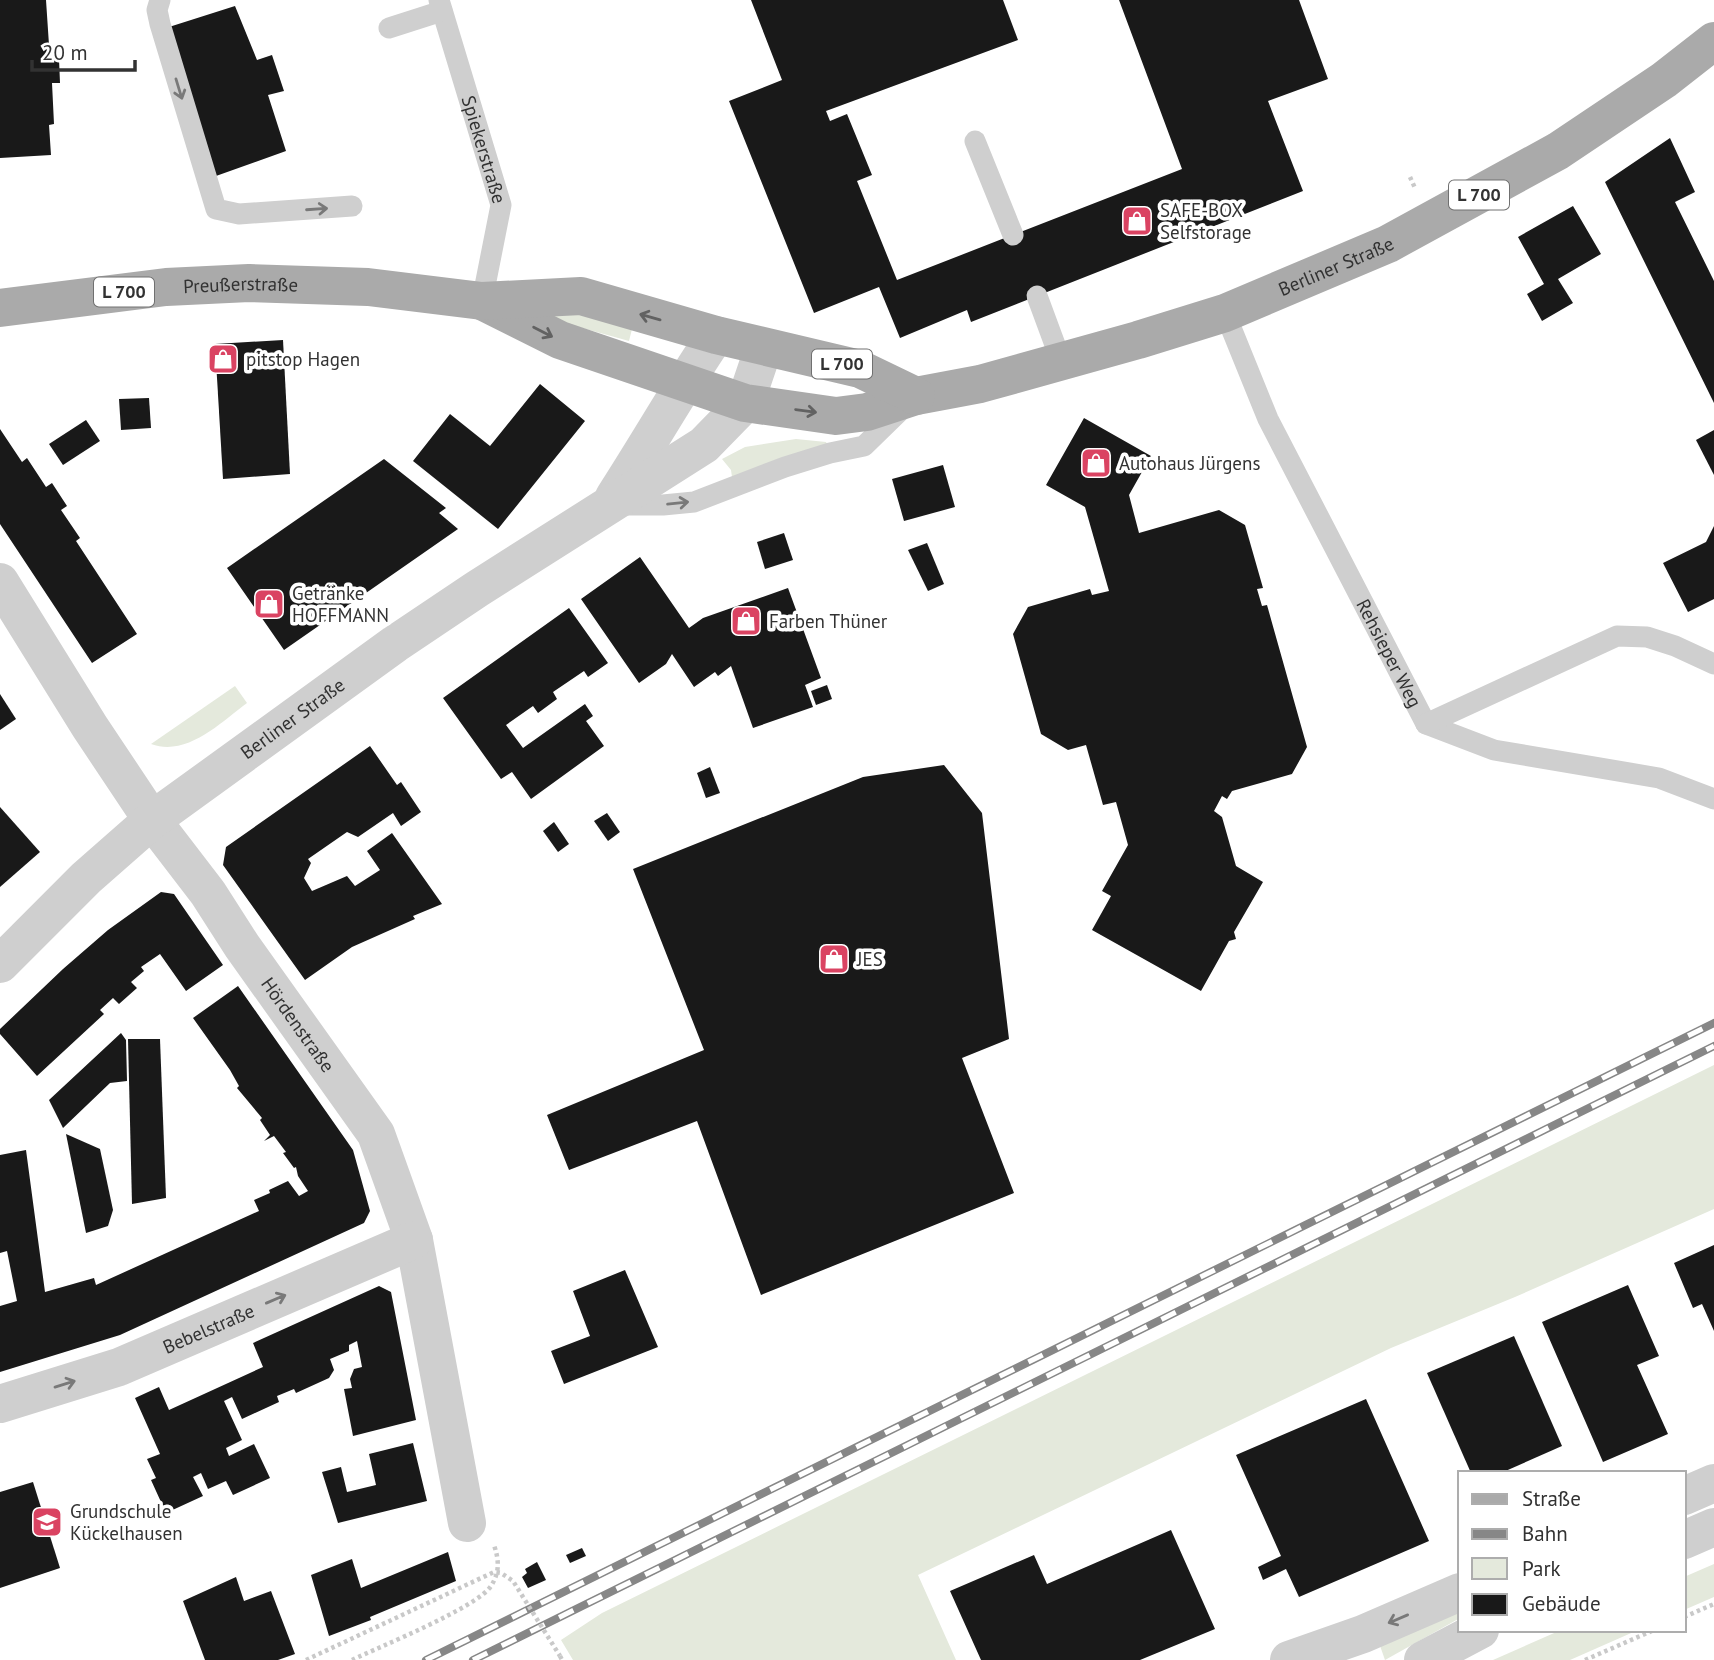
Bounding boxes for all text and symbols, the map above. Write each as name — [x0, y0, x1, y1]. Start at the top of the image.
scale bar — [32, 28, 135, 72]
text: 20 m — [42, 39, 88, 66]
one-way arrow — [174, 78, 187, 100]
street label: Spiekerstraße — [457, 93, 512, 206]
road number: L 700 — [1449, 180, 1509, 210]
place label: SAFE-BOX Selfstorage — [1160, 198, 1252, 244]
one-way arrow — [306, 202, 328, 215]
shop icon: SAFE-BOX Selfstorage — [1120, 204, 1154, 238]
street label: Berliner Straße — [1275, 231, 1398, 301]
street label: Preußerstraße — [183, 271, 298, 298]
road number: L 700 — [94, 278, 154, 306]
one-way arrow — [640, 310, 662, 323]
one-way arrow — [532, 325, 553, 339]
shop icon: pitstop Hagen — [206, 342, 240, 376]
place label: pitstop Hagen — [246, 347, 360, 371]
road number: L 700 — [812, 350, 872, 378]
one-way arrow — [794, 405, 817, 418]
shop icon: Autohaus Jürgens — [1079, 446, 1113, 480]
place label: Autohaus Jürgens — [1119, 451, 1260, 475]
one-way arrow — [666, 497, 688, 510]
place label: Getränke HOFFMANN — [292, 581, 389, 627]
shop icon: Getränke HOFFMANN — [252, 587, 286, 621]
street label: Rehsieper Weg — [1351, 595, 1427, 711]
shop icon: Farben Thüner — [729, 604, 763, 638]
place label: Farben Thüner — [769, 609, 888, 633]
street label: Berliner Straße — [236, 672, 349, 764]
shop icon: JES — [817, 942, 851, 976]
place label: JES — [856, 947, 883, 971]
street label: Hördenstraße — [256, 972, 340, 1077]
one-way arrow — [265, 1292, 287, 1305]
street label: Bebelstraße — [159, 1298, 258, 1359]
one-way arrow — [54, 1376, 76, 1389]
legend — [1458, 1471, 1686, 1632]
text: Straße — [1522, 1485, 1581, 1512]
place label: Grundschule Kückelhausen — [70, 1499, 183, 1545]
school or university icon: Grundschule Kückelhausen — [30, 1505, 64, 1539]
text: Bahn — [1522, 1520, 1568, 1547]
text: Park — [1522, 1555, 1561, 1582]
text: Gebäude — [1522, 1590, 1601, 1617]
one-way arrow — [1387, 1614, 1409, 1627]

